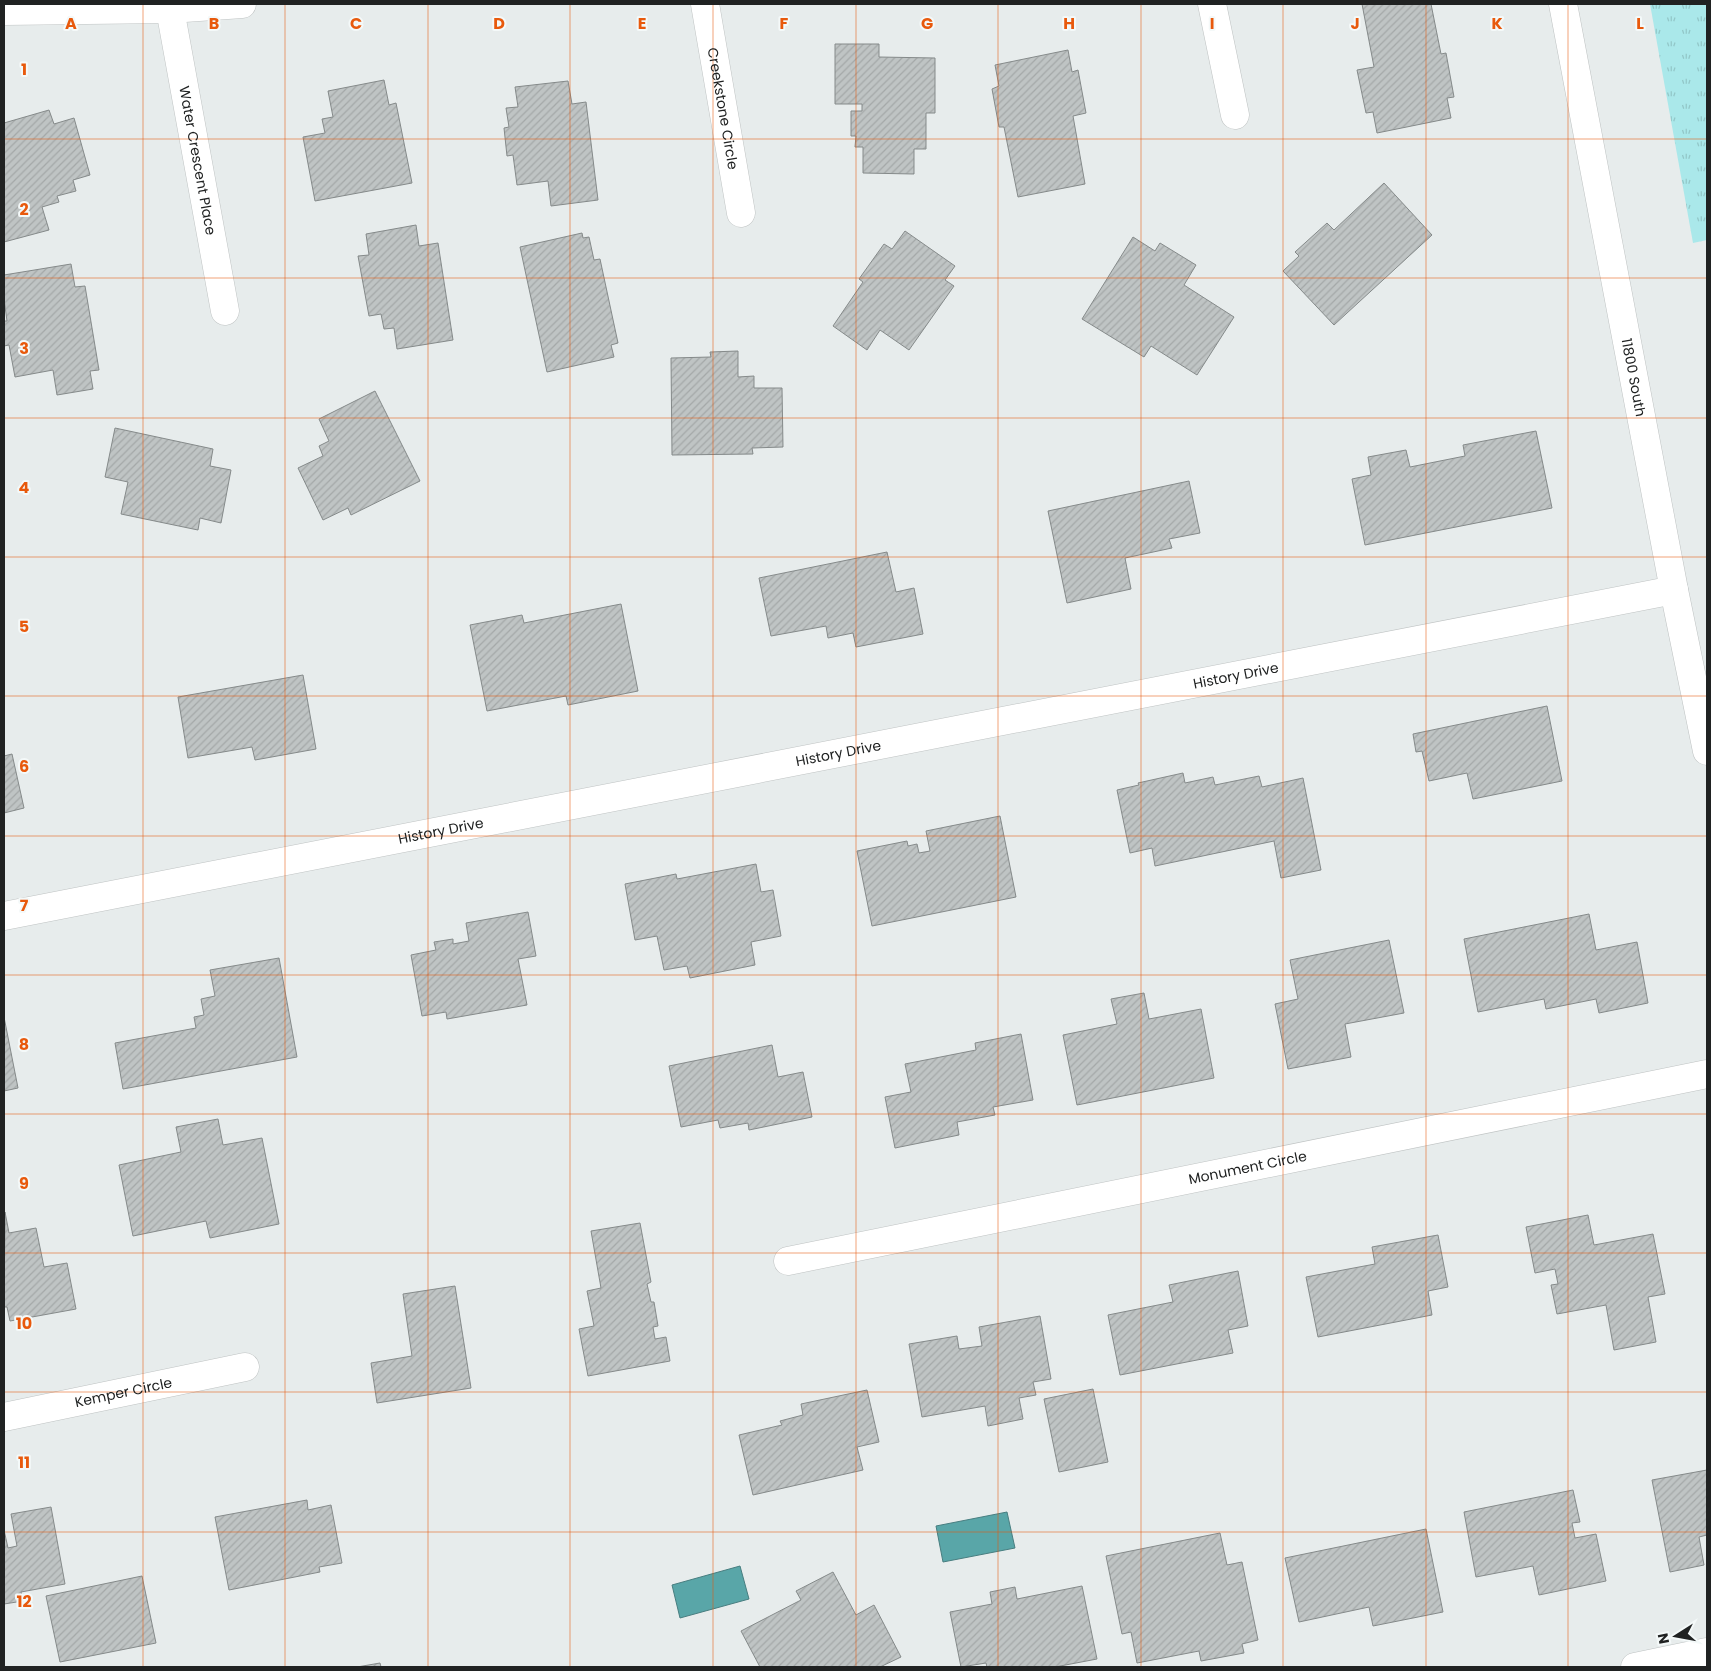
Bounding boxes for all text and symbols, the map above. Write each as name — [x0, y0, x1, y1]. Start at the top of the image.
text: A — [65, 12, 77, 35]
text: B — [209, 12, 219, 35]
text: C — [350, 12, 362, 35]
text: D — [493, 12, 505, 35]
text: E — [638, 12, 646, 35]
text: F — [780, 12, 789, 35]
text: G — [921, 12, 933, 35]
text: H — [1063, 12, 1075, 35]
text: I — [1210, 12, 1214, 35]
text: J — [1350, 12, 1360, 35]
text: K — [1491, 12, 1503, 35]
text: L — [1636, 12, 1644, 35]
street label: Creekstone Circle — [703, 46, 743, 171]
text: 1 — [21, 58, 27, 81]
street label: Water Crescent Place — [174, 84, 221, 237]
text: 2 — [19, 198, 29, 221]
street label: 11800 South — [1617, 336, 1651, 418]
text: 3 — [19, 337, 29, 360]
text: 4 — [19, 476, 30, 499]
text: 5 — [19, 615, 29, 638]
street label: History Drive — [1191, 657, 1280, 694]
street label: History Drive — [794, 735, 883, 771]
text: 6 — [19, 755, 29, 778]
street label: History Drive — [396, 813, 485, 849]
text: 7 — [20, 894, 29, 917]
text: 8 — [19, 1033, 29, 1056]
street label: Monument Circle — [1187, 1146, 1309, 1189]
text: 9 — [19, 1172, 29, 1195]
text: 10 — [16, 1312, 32, 1335]
street label: Kemper Circle — [73, 1372, 174, 1412]
text: 11 — [18, 1451, 30, 1474]
text: 12 — [16, 1590, 32, 1613]
north arrow — [1651, 1611, 1701, 1661]
text: N — [1652, 1631, 1674, 1646]

